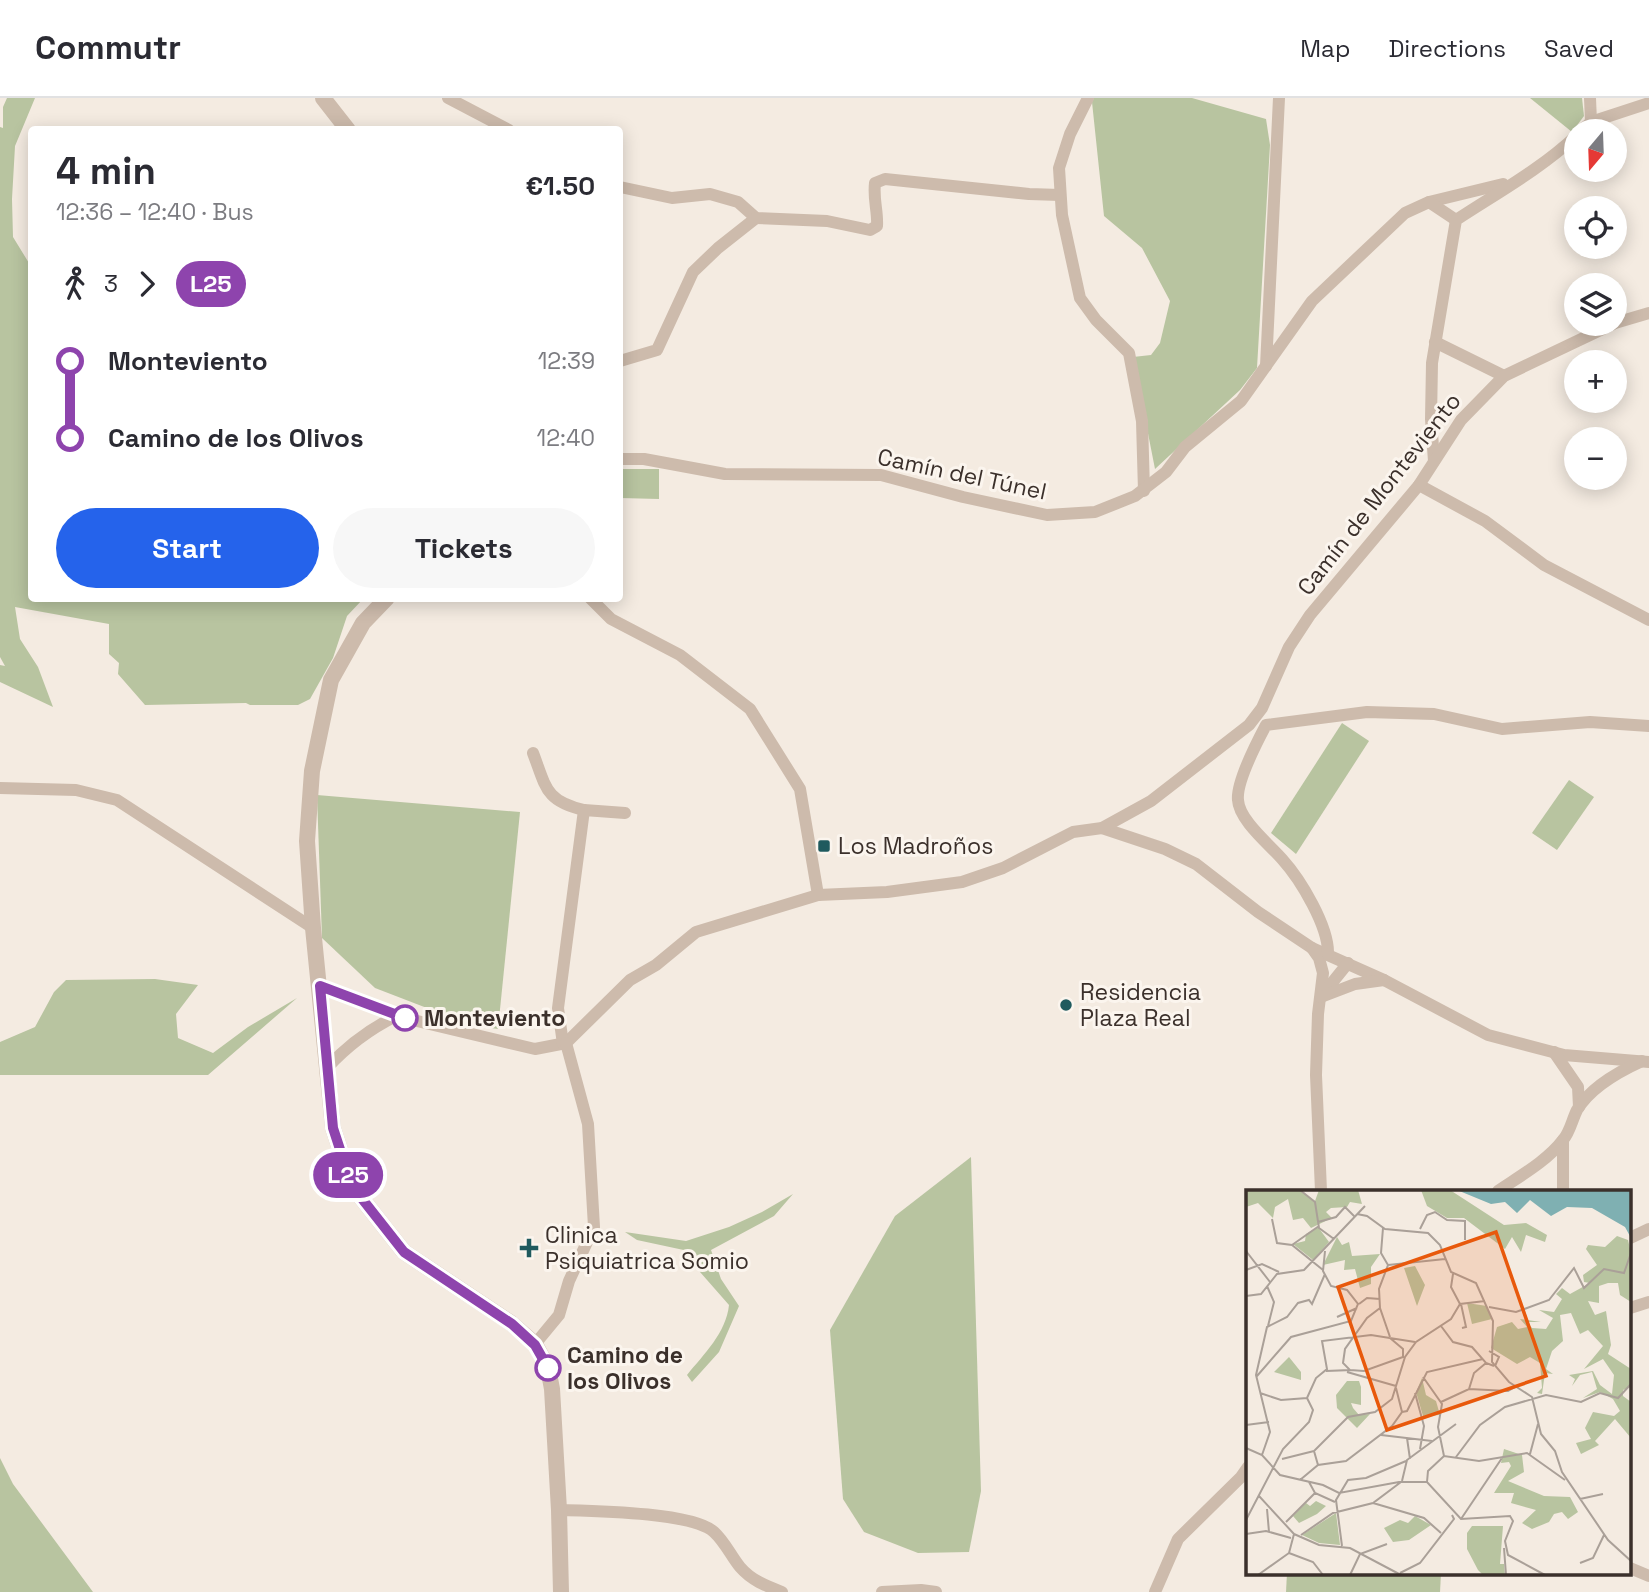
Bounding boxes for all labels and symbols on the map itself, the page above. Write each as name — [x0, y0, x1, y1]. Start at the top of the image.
north arrow — [1564, 119, 1628, 182]
street label: Camín de Monteviento — [1291, 387, 1467, 601]
street label: Camín del Túnel — [875, 441, 1049, 507]
place label: Los Madroños — [838, 831, 993, 861]
marker: Los Madroños — [816, 838, 832, 854]
place label: Residencia Plaza Real — [1080, 977, 1201, 1033]
marker: Residencia Plaza Real — [1058, 997, 1074, 1013]
place label: Monteviento — [424, 1003, 565, 1033]
marker: Monteviento — [392, 1005, 418, 1031]
line badge: L25 — [308, 1152, 388, 1198]
inset map — [1246, 1190, 1632, 1574]
place label: Clinica Psiquiatrica Somio — [545, 1220, 749, 1276]
marker: Clinica Psiquiatrica Somio — [519, 1238, 539, 1258]
place label: Camino de los Olivos — [567, 1340, 683, 1396]
marker: Camino de los Olivos — [535, 1355, 561, 1381]

